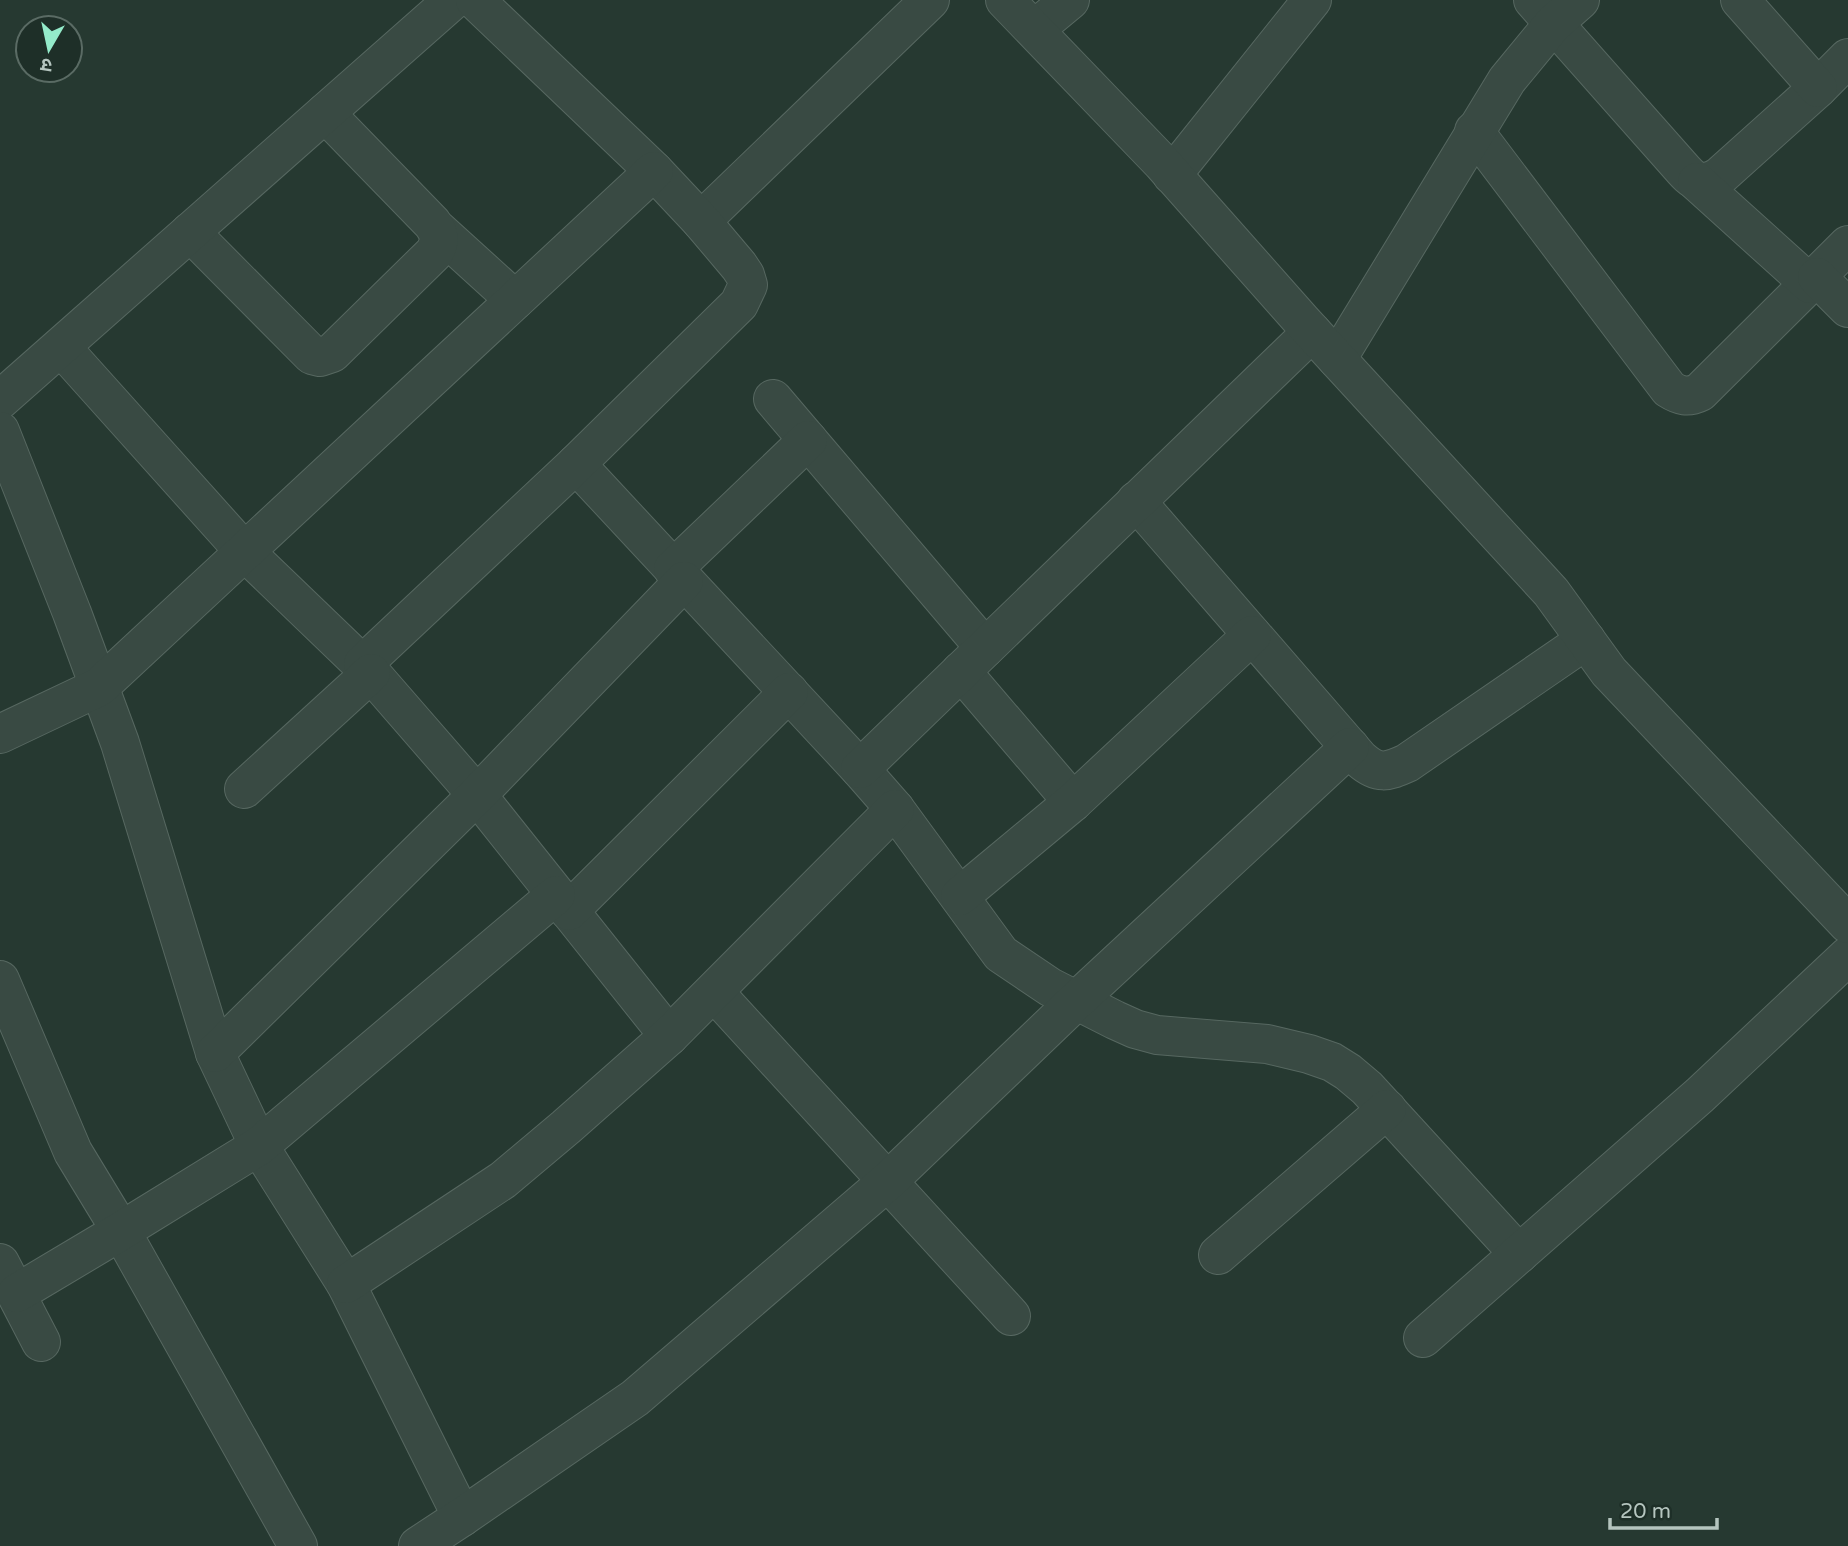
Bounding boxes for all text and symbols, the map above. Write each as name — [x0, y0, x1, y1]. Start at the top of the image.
north arrow — [14, 14, 84, 84]
text: उ — [38, 53, 54, 77]
scale bar — [1610, 1486, 1717, 1530]
text: 20 m — [1620, 1499, 1671, 1524]

